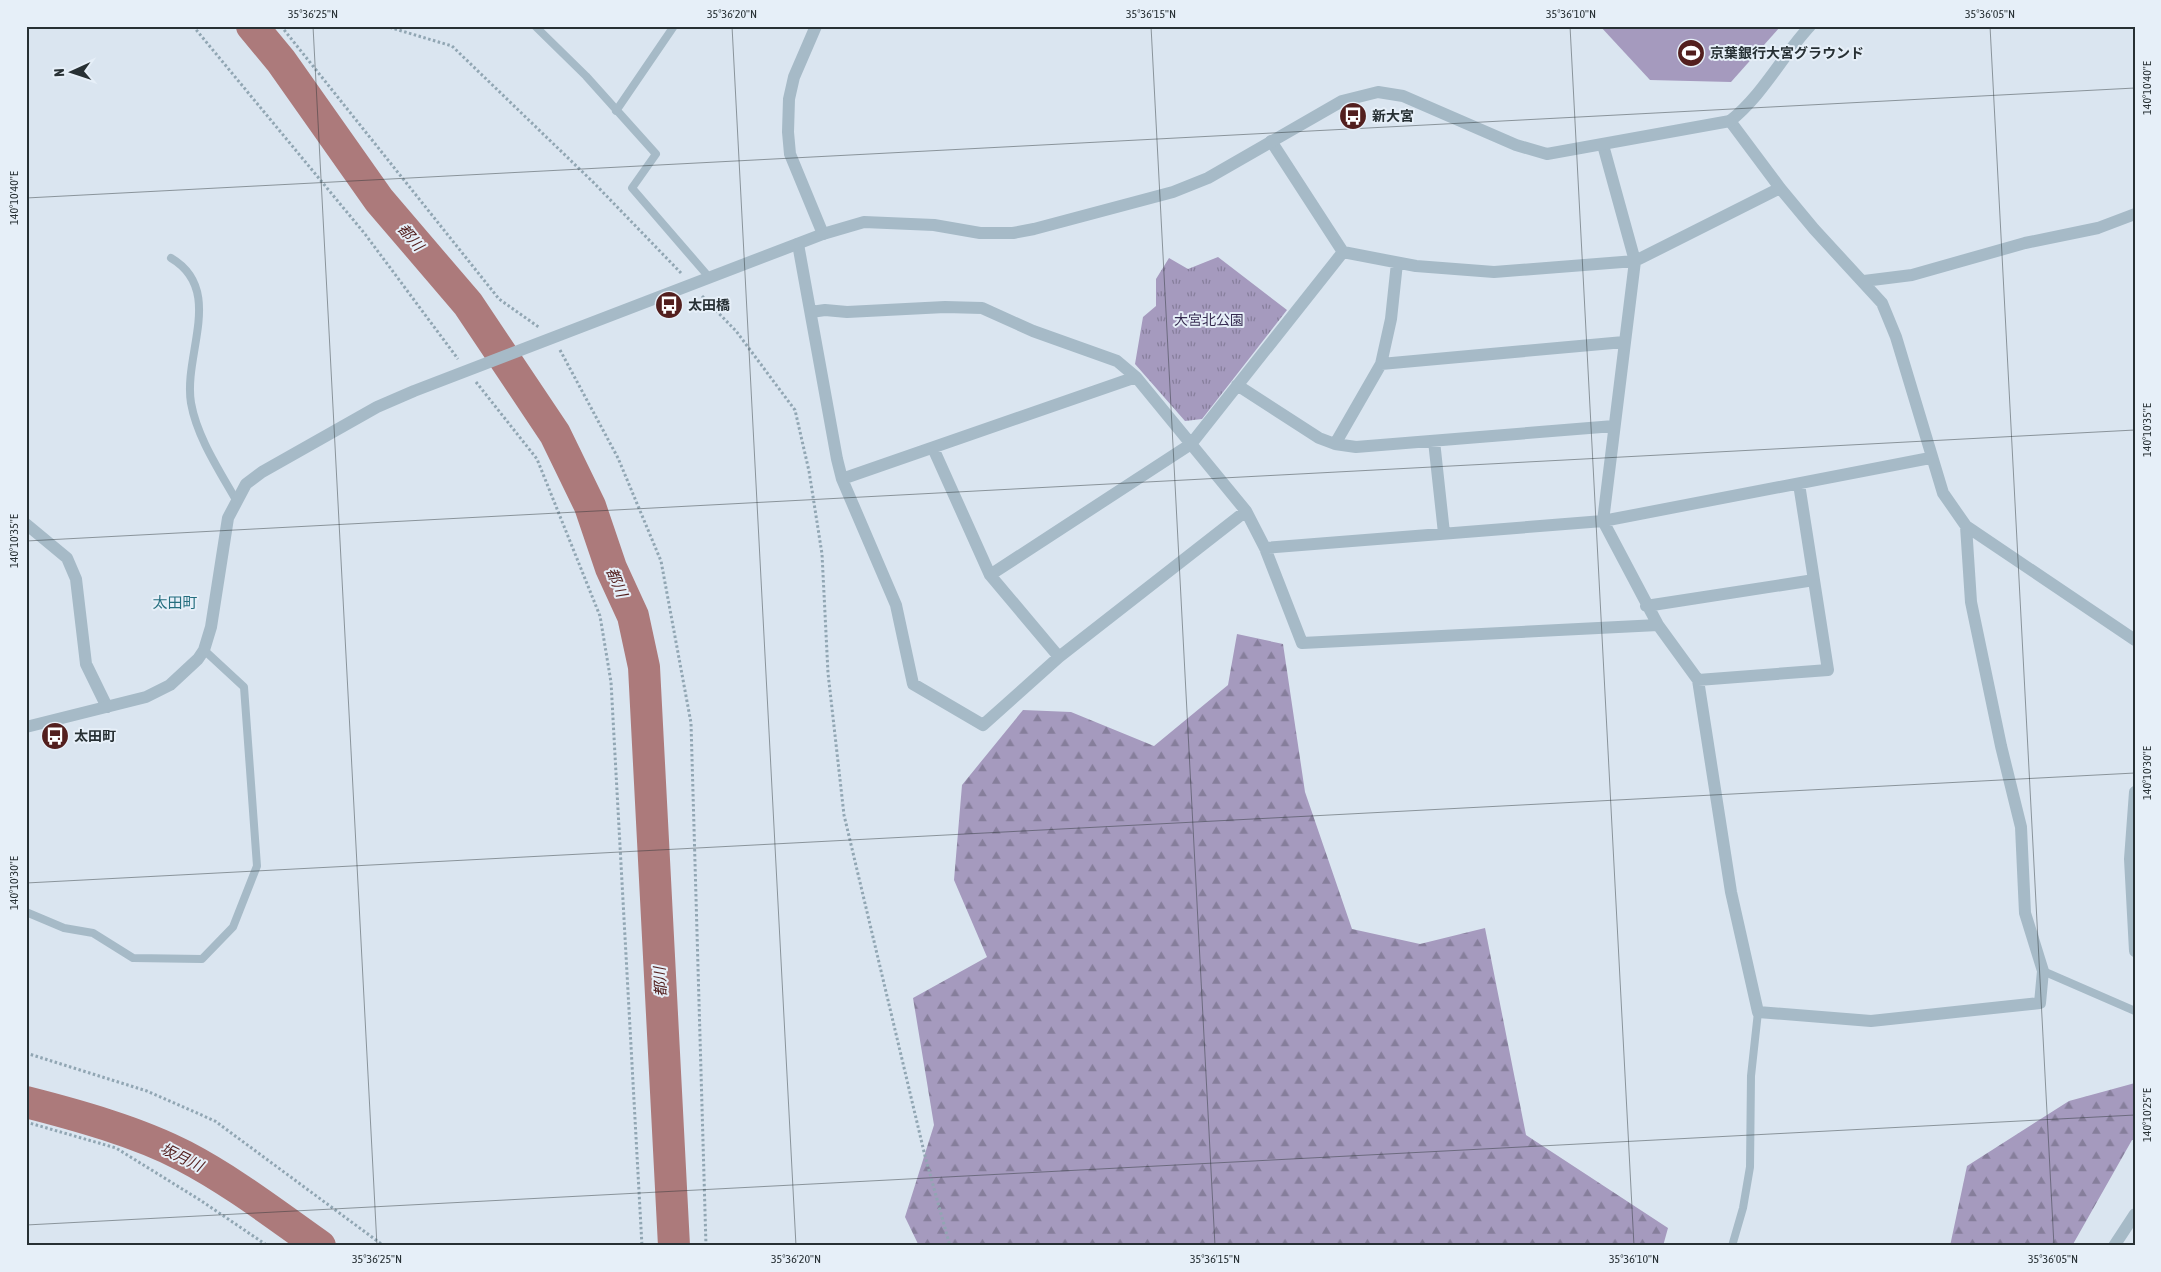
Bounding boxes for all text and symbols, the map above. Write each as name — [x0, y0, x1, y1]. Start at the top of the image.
text: 35°36'25"N — [288, 7, 338, 21]
text: 35°36'20"N — [707, 7, 757, 21]
text: 35°36'15"N — [1126, 7, 1176, 21]
text: 35°36'10"N — [1546, 7, 1596, 21]
text: 35°36'05"N — [1965, 7, 2015, 21]
sports icon: 京葉銀行大宮グラウンド — [1676, 38, 1706, 68]
place label: 京葉銀行大宮グラウンド — [1710, 45, 1864, 61]
north arrow — [48, 48, 98, 98]
text: 140°10'40"E — [2140, 61, 2154, 115]
text: N — [51, 68, 67, 77]
bus stop icon: 新大宮 — [1338, 101, 1368, 131]
place label: 新大宮 — [1372, 108, 1414, 124]
text: 140°10'40"E — [7, 171, 21, 225]
water label: 都川 — [395, 220, 429, 255]
bus stop icon: 太田橋 — [654, 290, 684, 320]
place label: 太田橋 — [688, 297, 730, 313]
park label: 大宮北公園 — [1174, 312, 1244, 328]
text: 140°10'35"E — [2140, 403, 2154, 457]
text: 140°10'35"E — [7, 514, 21, 568]
water label: 都川 — [603, 565, 631, 601]
district label: 太田町 — [152, 594, 198, 611]
bus stop icon: 太田町 — [40, 721, 70, 751]
place label: 太田町 — [74, 728, 116, 744]
text: 140°10'30"E — [2140, 746, 2154, 800]
text: 140°10'30"E — [7, 856, 21, 910]
water label: 都川 — [651, 965, 669, 997]
text: 140°10'25"E — [2140, 1088, 2154, 1142]
water label: 坂月川 — [158, 1139, 208, 1175]
text: 35°36'25"N — [352, 1252, 402, 1266]
text: 35°36'20"N — [771, 1252, 821, 1266]
text: 35°36'15"N — [1190, 1252, 1240, 1266]
text: 35°36'10"N — [1609, 1252, 1659, 1266]
text: 35°36'05"N — [2028, 1252, 2078, 1266]

